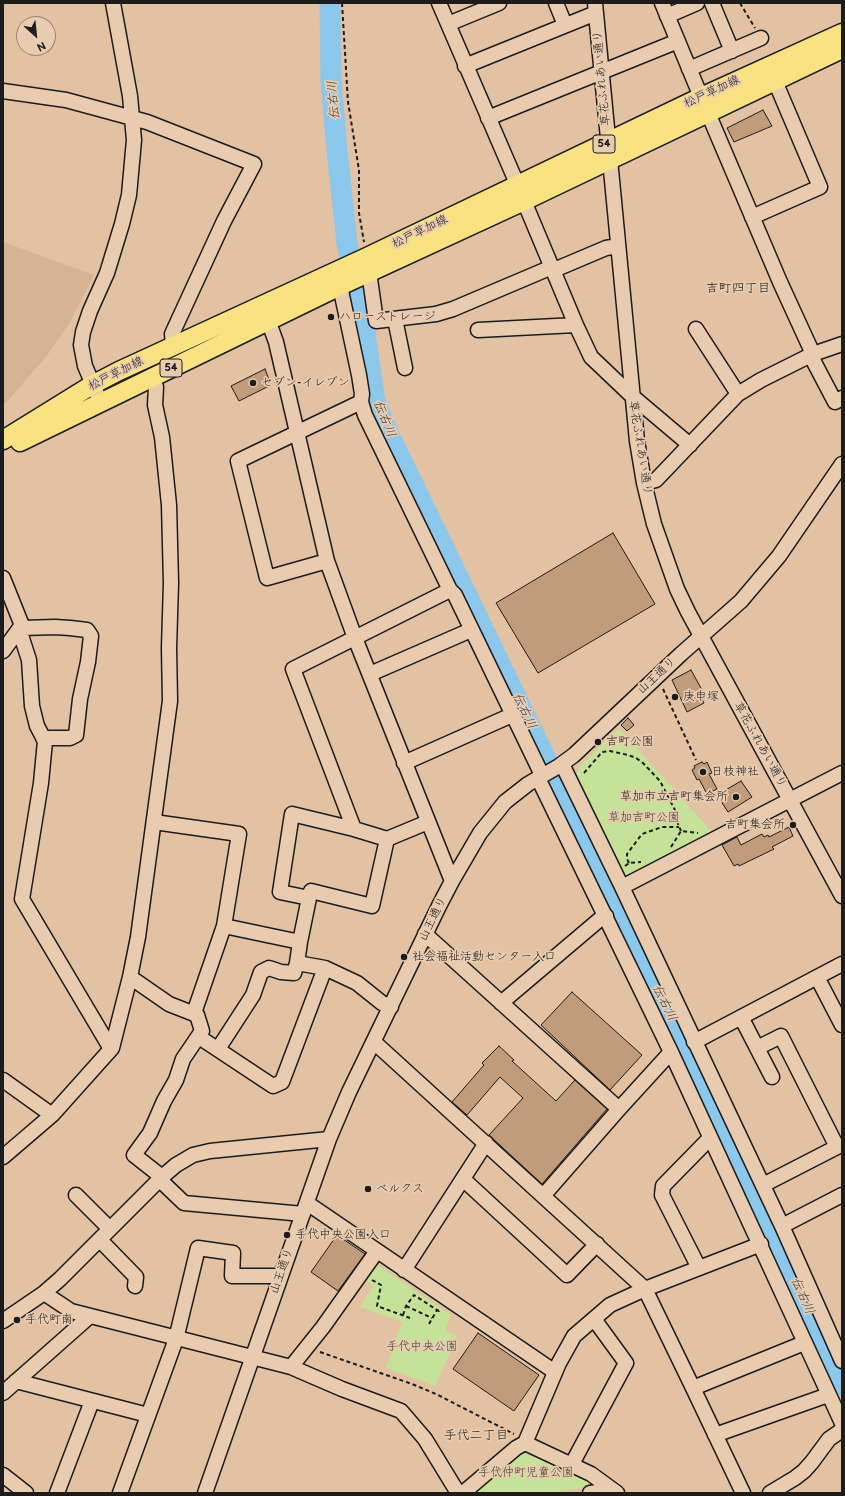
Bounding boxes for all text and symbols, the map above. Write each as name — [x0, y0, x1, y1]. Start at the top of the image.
north arrow — [16, 16, 56, 56]
street label: 草花ふれあい通り — [591, 30, 613, 126]
text: N — [35, 39, 48, 54]
street label: 松戸草加線 — [682, 73, 742, 111]
water label: 伝右川 — [325, 80, 343, 120]
road number: 54 — [593, 135, 615, 153]
street label: 松戸草加線 — [390, 212, 450, 252]
district label: 吉町四丁目 — [706, 281, 770, 297]
place label: ハローストレージ — [339, 310, 435, 324]
marker: ハローストレージ — [326, 312, 336, 322]
street label: 松戸草加線 — [86, 354, 146, 394]
road number: 54 — [160, 359, 182, 377]
place label: セブン-イレブン — [261, 376, 349, 390]
marker: セブン-イレブン — [248, 378, 258, 388]
water label: 伝右川 — [369, 398, 399, 440]
street label: 草花ふれあい通り — [625, 399, 655, 497]
street label: 山王通り — [635, 654, 679, 698]
water label: 伝右川 — [508, 690, 540, 732]
place label: 庚申塚 — [683, 690, 719, 704]
marker: 庚申塚 — [670, 692, 680, 702]
street label: 草花ふれあい通り — [730, 700, 790, 790]
place label: 吉町公園 — [606, 735, 654, 749]
marker: 吉町公園 — [593, 737, 603, 747]
place label: 日枝神社 — [711, 765, 759, 779]
marker: 日枝神社 — [698, 767, 708, 777]
place label: 草加市立吉町集会所 — [620, 790, 728, 804]
marker: 草加市立吉町集会所 — [731, 792, 741, 802]
park label: 草加吉町公園 — [608, 811, 680, 825]
place label: 吉町集会所 — [725, 818, 785, 832]
marker: 吉町集会所 — [788, 820, 798, 830]
street label: 山王通り — [416, 894, 450, 944]
place label: 社会福祉活動センター入口 — [412, 950, 556, 964]
marker: 社会福祉活動センター入口 — [399, 952, 409, 962]
water label: 伝右川 — [648, 982, 680, 1024]
place label: ベルクス — [376, 1182, 424, 1196]
marker: ベルクス — [363, 1184, 373, 1194]
place label: 手代中央公園入口 — [295, 1228, 391, 1242]
marker: 手代中央公園入口 — [282, 1230, 292, 1240]
street label: 山王通り — [267, 1246, 297, 1296]
water label: 伝右川 — [787, 1275, 817, 1317]
place label: 手代町南 — [25, 1313, 73, 1327]
marker: 手代町南 — [12, 1315, 22, 1325]
park label: 手代中央公園 — [386, 1340, 458, 1354]
district label: 手代二丁目 — [444, 1428, 508, 1444]
park label: 手代仲町児童公園 — [478, 1466, 574, 1480]

